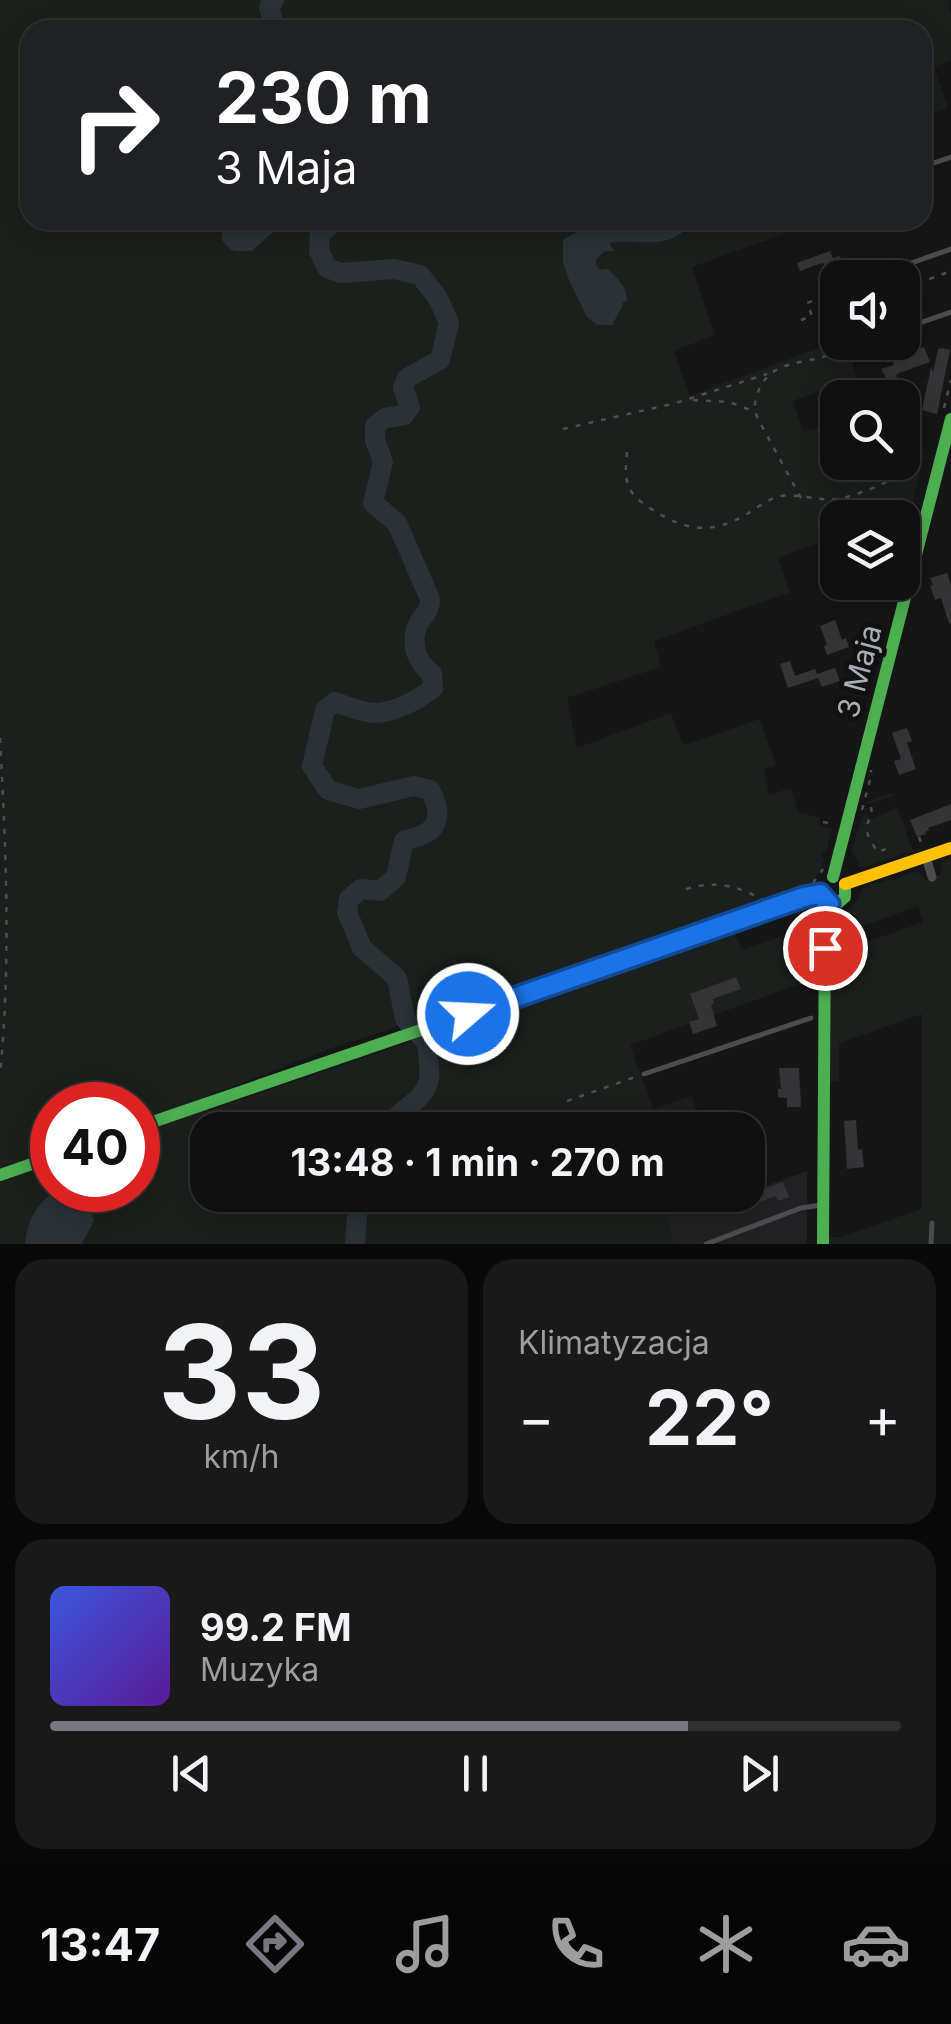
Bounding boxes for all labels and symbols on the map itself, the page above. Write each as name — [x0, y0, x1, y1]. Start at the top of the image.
street label: 3 Maja — [829, 620, 889, 722]
pin — [783, 906, 868, 991]
position arrow — [416, 962, 520, 1066]
speed limit sign: 40 — [30, 1082, 160, 1212]

